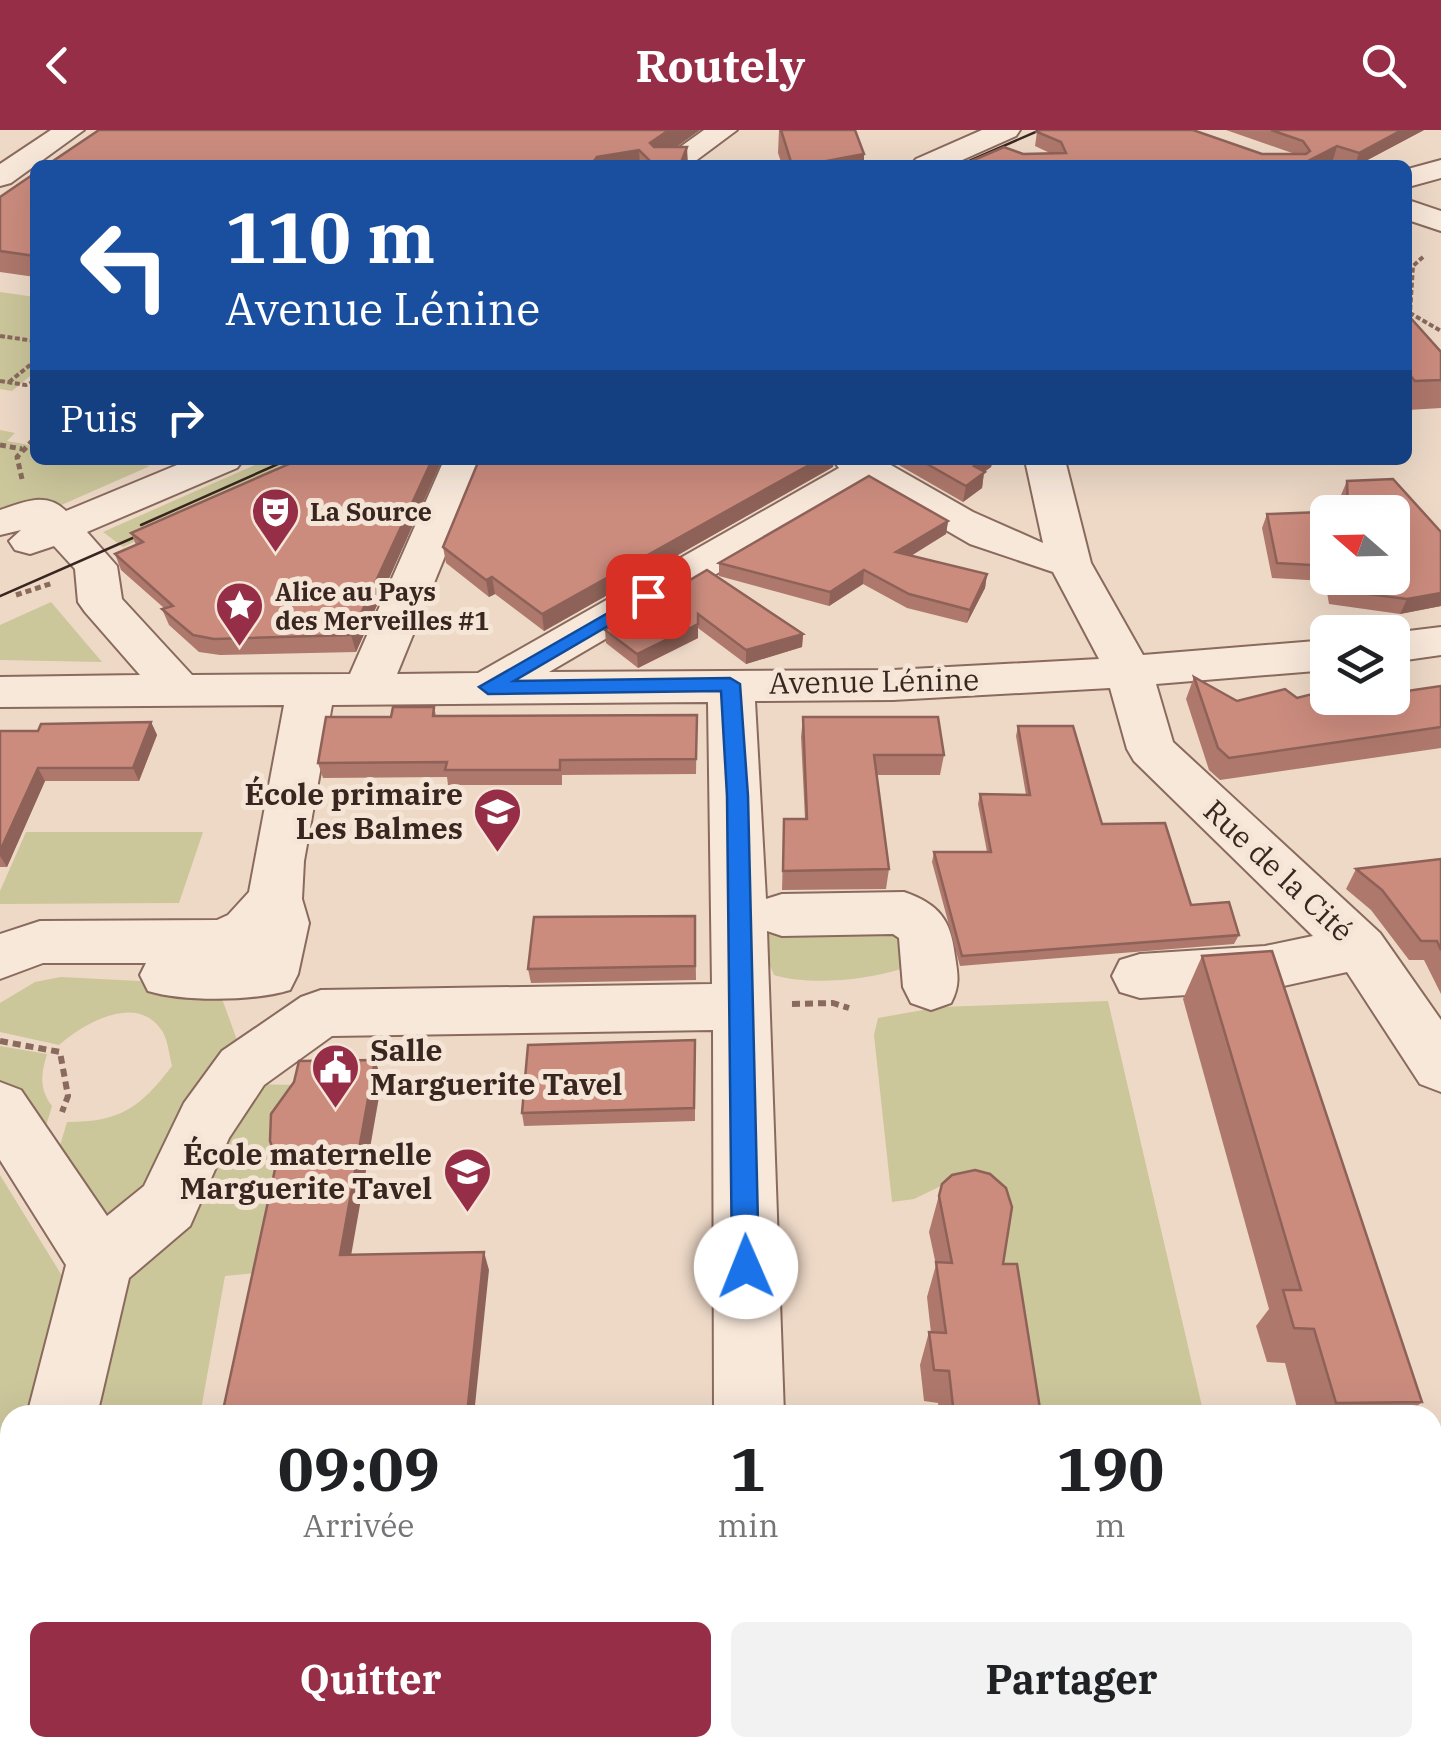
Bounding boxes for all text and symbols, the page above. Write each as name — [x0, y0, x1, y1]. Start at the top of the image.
text: Routely — [636, 36, 805, 94]
icon: back — [30, 38, 85, 93]
icon: search — [1356, 38, 1411, 93]
text: 110 m — [225, 191, 435, 282]
icon: left — [60, 200, 190, 330]
text: Avenue Lénine — [225, 279, 540, 337]
icon: right — [158, 390, 213, 445]
text: Puis — [60, 393, 138, 442]
theatre icon: La Source — [249, 486, 301, 554]
place label: La Source — [310, 495, 432, 528]
north arrow — [1310, 495, 1410, 595]
map controls — [1310, 495, 1410, 715]
pin — [606, 554, 691, 639]
icon: arrive — [621, 569, 676, 624]
place label: Alice au Pays des Merveilles #1 — [275, 575, 489, 637]
place icon: Alice au Pays des Merveilles #1 — [214, 580, 266, 648]
button: layers — [1310, 615, 1410, 715]
street label: Avenue Lénine — [769, 659, 979, 702]
place label: École primaire Les Balmes — [245, 774, 463, 847]
school or university icon: École primaire Les Balmes — [472, 786, 524, 854]
street label: Rue de la Cité — [1196, 791, 1362, 949]
place label: Salle Marguerite Tavel — [370, 1030, 622, 1103]
public building icon: Salle Marguerite Tavel — [309, 1042, 361, 1110]
place label: École maternelle Marguerite Tavel — [180, 1134, 432, 1207]
school or university icon: École maternelle Marguerite Tavel — [441, 1146, 493, 1214]
position arrow — [694, 1215, 798, 1319]
text: 09:09 — [278, 1429, 440, 1508]
text: 1 — [730, 1429, 766, 1508]
text: 190 — [1056, 1429, 1164, 1508]
text: Arrivée — [303, 1504, 415, 1546]
text: min — [718, 1504, 779, 1546]
text: m — [1095, 1504, 1126, 1546]
button: Quitter — [30, 1622, 711, 1737]
button: Partager — [731, 1622, 1412, 1737]

